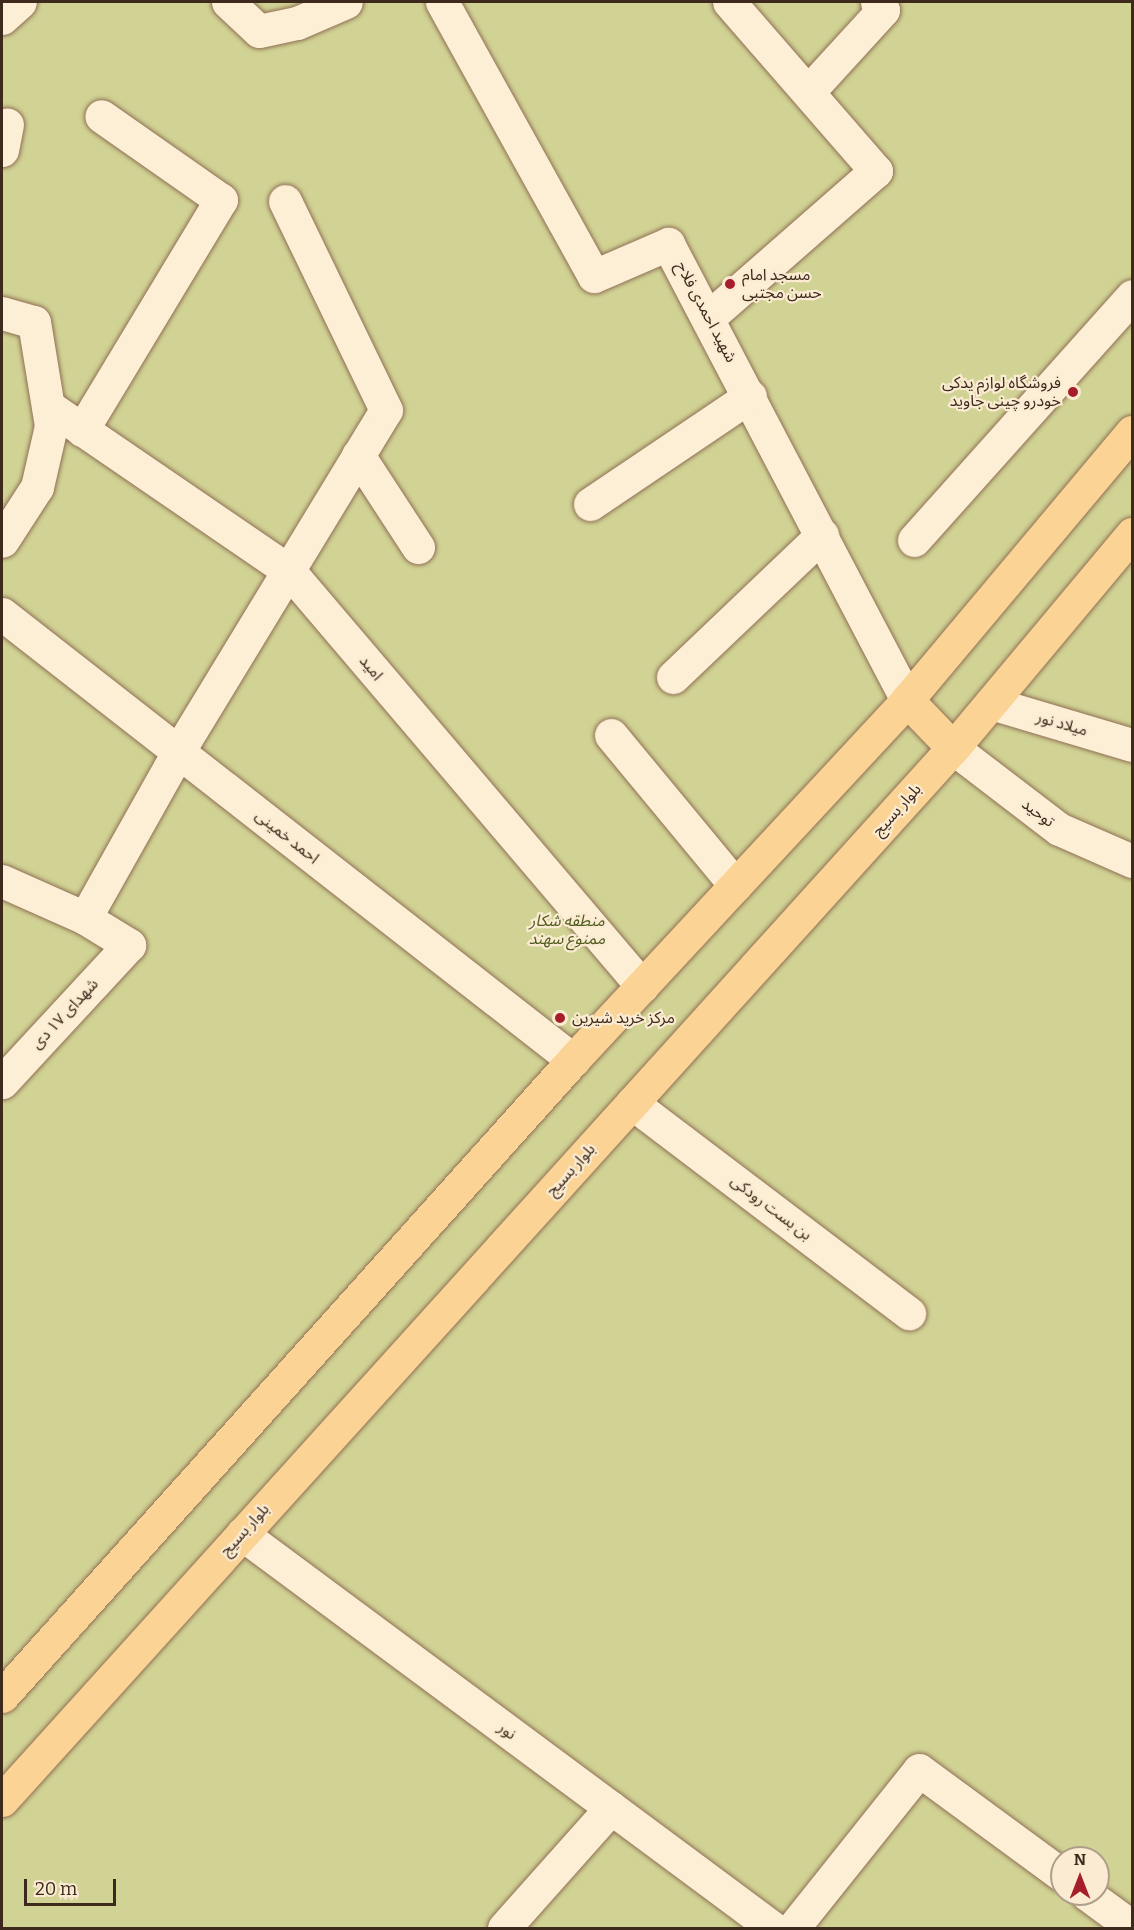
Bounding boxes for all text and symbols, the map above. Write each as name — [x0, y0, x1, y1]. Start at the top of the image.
street label: شهید احمدی فلاح — [671, 258, 741, 366]
place label: مسجد امام حسن مجتبی — [742, 265, 822, 303]
marker: مسجد امام حسن مجتبی — [723, 277, 737, 291]
place label: فروشگاه لوازم یدکی خودرو چینی جاوید — [942, 373, 1061, 411]
marker: فروشگاه لوازم یدکی خودرو چینی جاوید — [1066, 385, 1080, 399]
street label: امید — [355, 652, 387, 684]
street label: میلاد نور — [1034, 708, 1090, 740]
street label: بلوار بسیج — [869, 780, 925, 840]
street label: توحید — [1018, 794, 1058, 832]
street label: احمد خمینی — [251, 806, 323, 868]
park label: منطقه شکار ممنوع سهند — [529, 911, 605, 949]
street label: شهدای ۱۷ دی — [27, 975, 103, 1053]
place label: مرکز خرید شیرین — [572, 1008, 675, 1028]
marker: مرکز خرید شیرین — [553, 1011, 567, 1025]
street label: بلوار بسیج — [543, 1140, 599, 1200]
street label: بن بست رودکی — [727, 1171, 815, 1245]
street label: بلوار بسیج — [217, 1500, 273, 1560]
street label: نور — [494, 1718, 520, 1744]
north arrow — [1050, 1846, 1110, 1906]
text: N — [1074, 1850, 1086, 1869]
scale bar — [27, 1867, 118, 1905]
text: 20 m — [35, 1878, 77, 1900]

